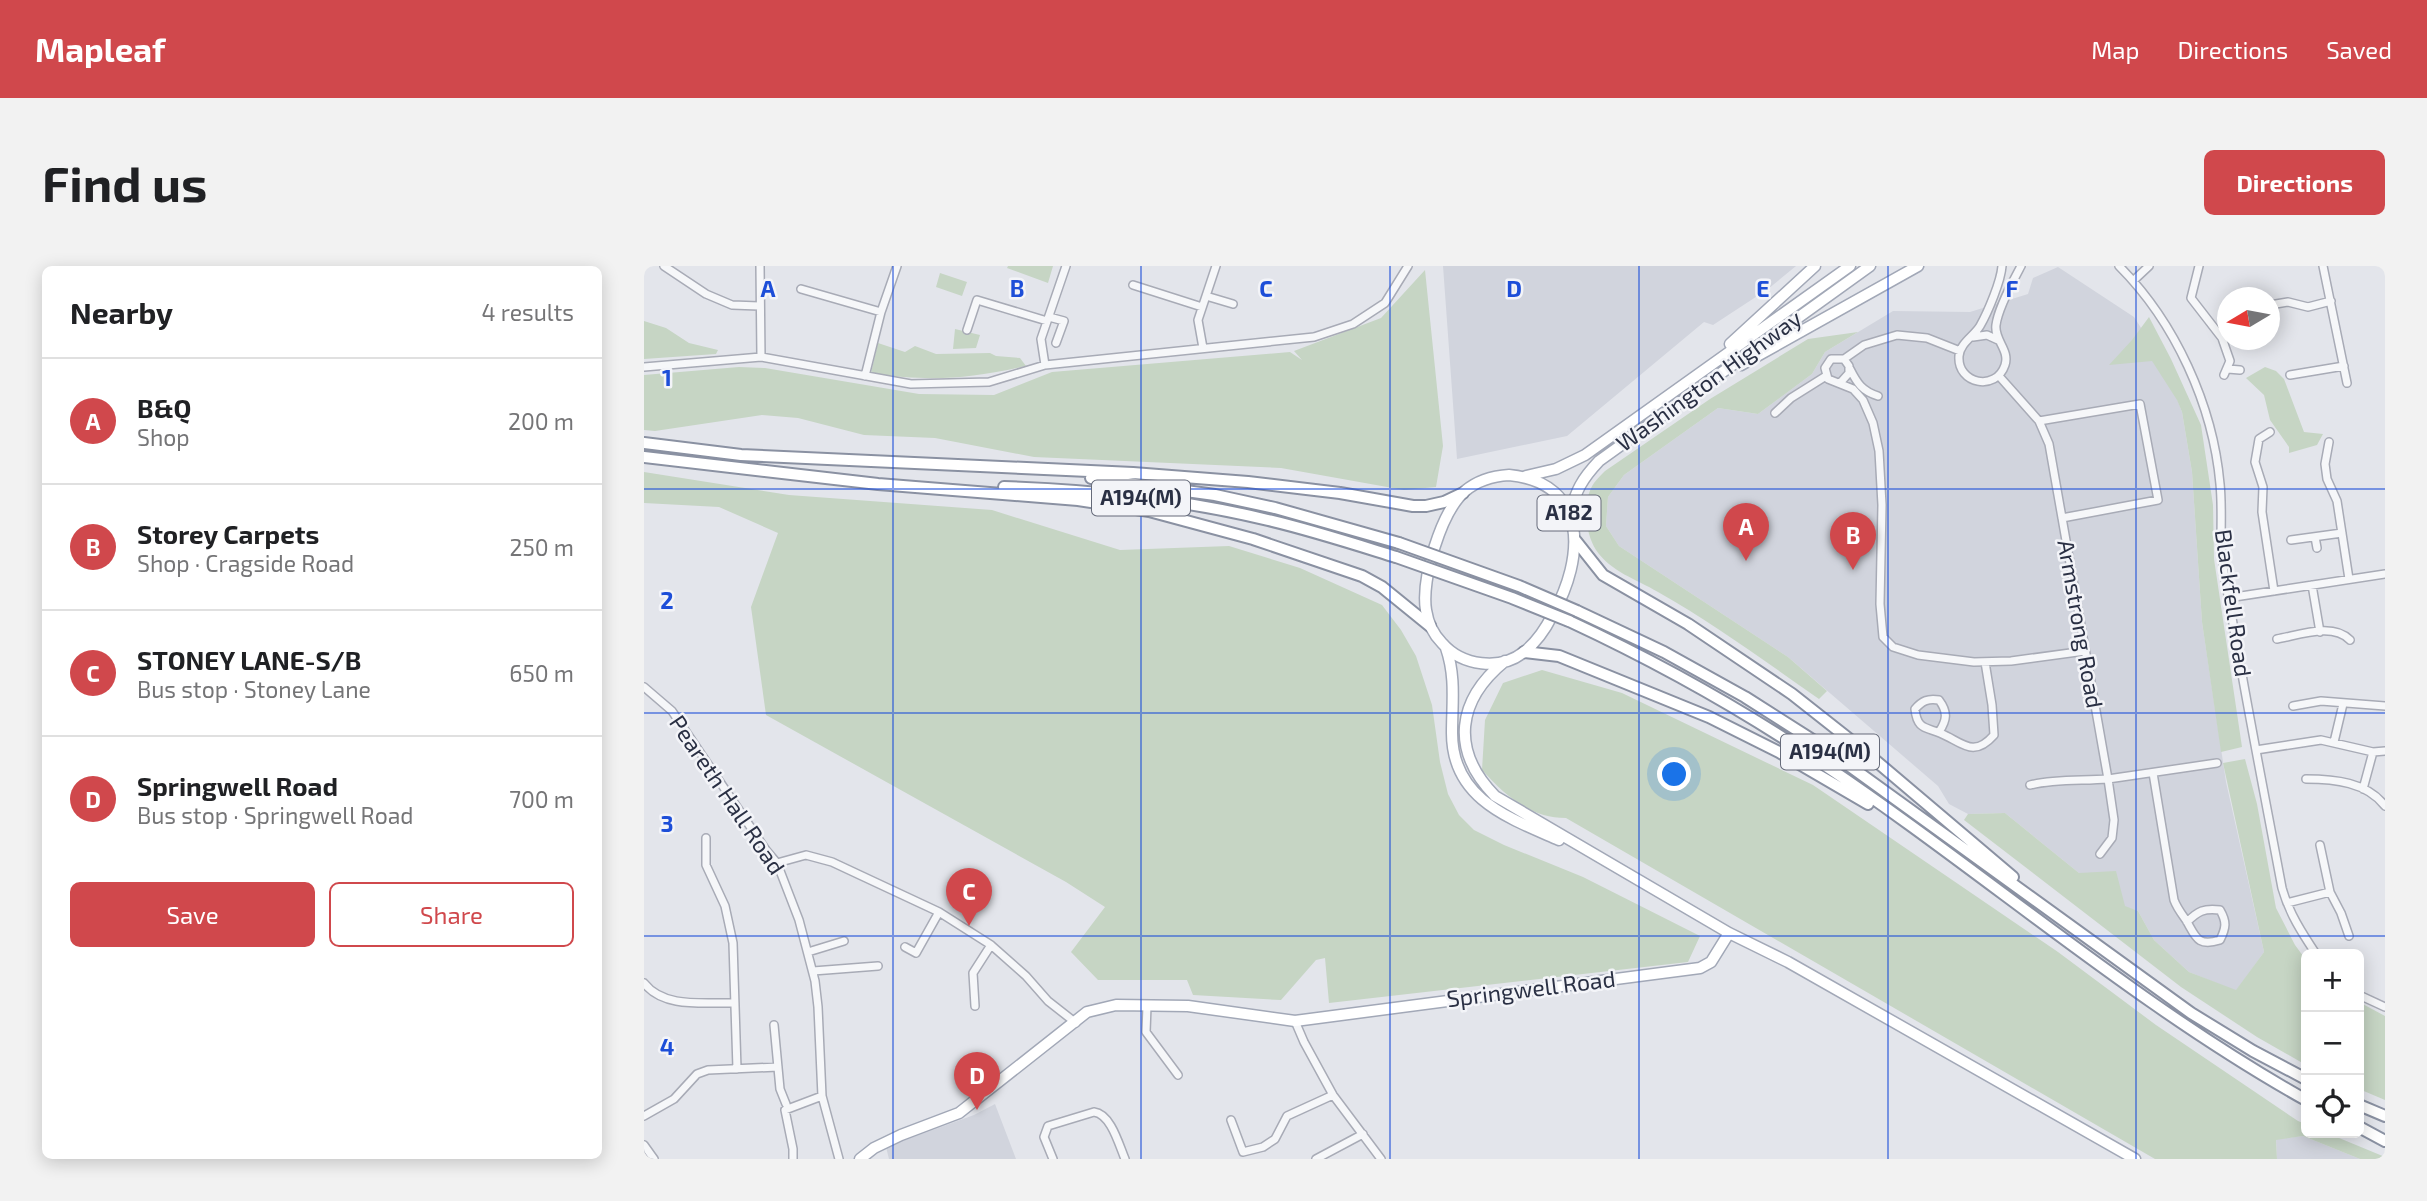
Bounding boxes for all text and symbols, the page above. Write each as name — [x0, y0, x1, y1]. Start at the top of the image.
text: Mapleaf — [35, 29, 165, 69]
text: Map — [2091, 35, 2139, 64]
text: Directions — [2177, 35, 2288, 64]
text: Saved — [2326, 35, 2392, 64]
button: Directions — [2204, 150, 2385, 215]
text: Find us — [42, 153, 207, 212]
text: A — [760, 274, 776, 302]
text: B — [1010, 274, 1024, 302]
text: C — [1259, 274, 1273, 302]
text: D — [1506, 274, 1522, 302]
text: E — [1756, 274, 1770, 302]
text: F — [2006, 274, 2019, 302]
north arrow — [2217, 287, 2280, 350]
text: Nearby — [70, 294, 173, 330]
text: 4 results — [482, 298, 574, 326]
street label: Washington Highway — [1610, 304, 1807, 457]
text: 1 — [662, 363, 672, 391]
text: B&Q — [137, 392, 191, 423]
text: A — [85, 407, 101, 435]
text: 200 m — [508, 407, 574, 435]
text: Shop — [137, 423, 190, 451]
road number: A194(M) — [1092, 481, 1190, 516]
road number: A182 — [1538, 496, 1600, 530]
pin: A — [1723, 503, 1769, 561]
pin: B — [1830, 512, 1876, 570]
text: Storey Carpets — [137, 518, 319, 549]
street label: Blackfell Road — [2210, 527, 2258, 678]
text: B — [86, 533, 100, 561]
text: 250 m — [510, 533, 574, 561]
street label: Armstrong Road — [2052, 537, 2110, 710]
text: Shop · Cragside Road — [137, 549, 354, 577]
text: 2 — [660, 586, 674, 614]
text: STONEY LANE-S/B — [137, 644, 361, 675]
text: C — [86, 659, 100, 687]
text: 650 m — [509, 659, 574, 687]
text: Bus stop · Stoney Lane — [137, 675, 371, 703]
street label: Peareth Hall Road — [664, 709, 791, 879]
road number: A194(M) — [1781, 734, 1879, 770]
your location — [1657, 757, 1691, 791]
text: Springwell Road — [137, 770, 338, 801]
text: D — [85, 785, 101, 813]
text: 700 m — [509, 785, 574, 813]
text: Bus stop · Springwell Road — [137, 801, 414, 829]
text: 3 — [660, 809, 674, 837]
pin: C — [946, 868, 992, 926]
button: Save — [70, 882, 315, 947]
button: Share — [329, 882, 574, 947]
map controls — [2301, 949, 2364, 1138]
button: + — [2301, 949, 2364, 1012]
street label: Springwell Road — [1445, 964, 1617, 1012]
button: − — [2301, 1012, 2364, 1075]
text: 4 — [660, 1032, 674, 1060]
pin: D — [954, 1052, 1000, 1110]
button: locate — [2301, 1075, 2364, 1138]

